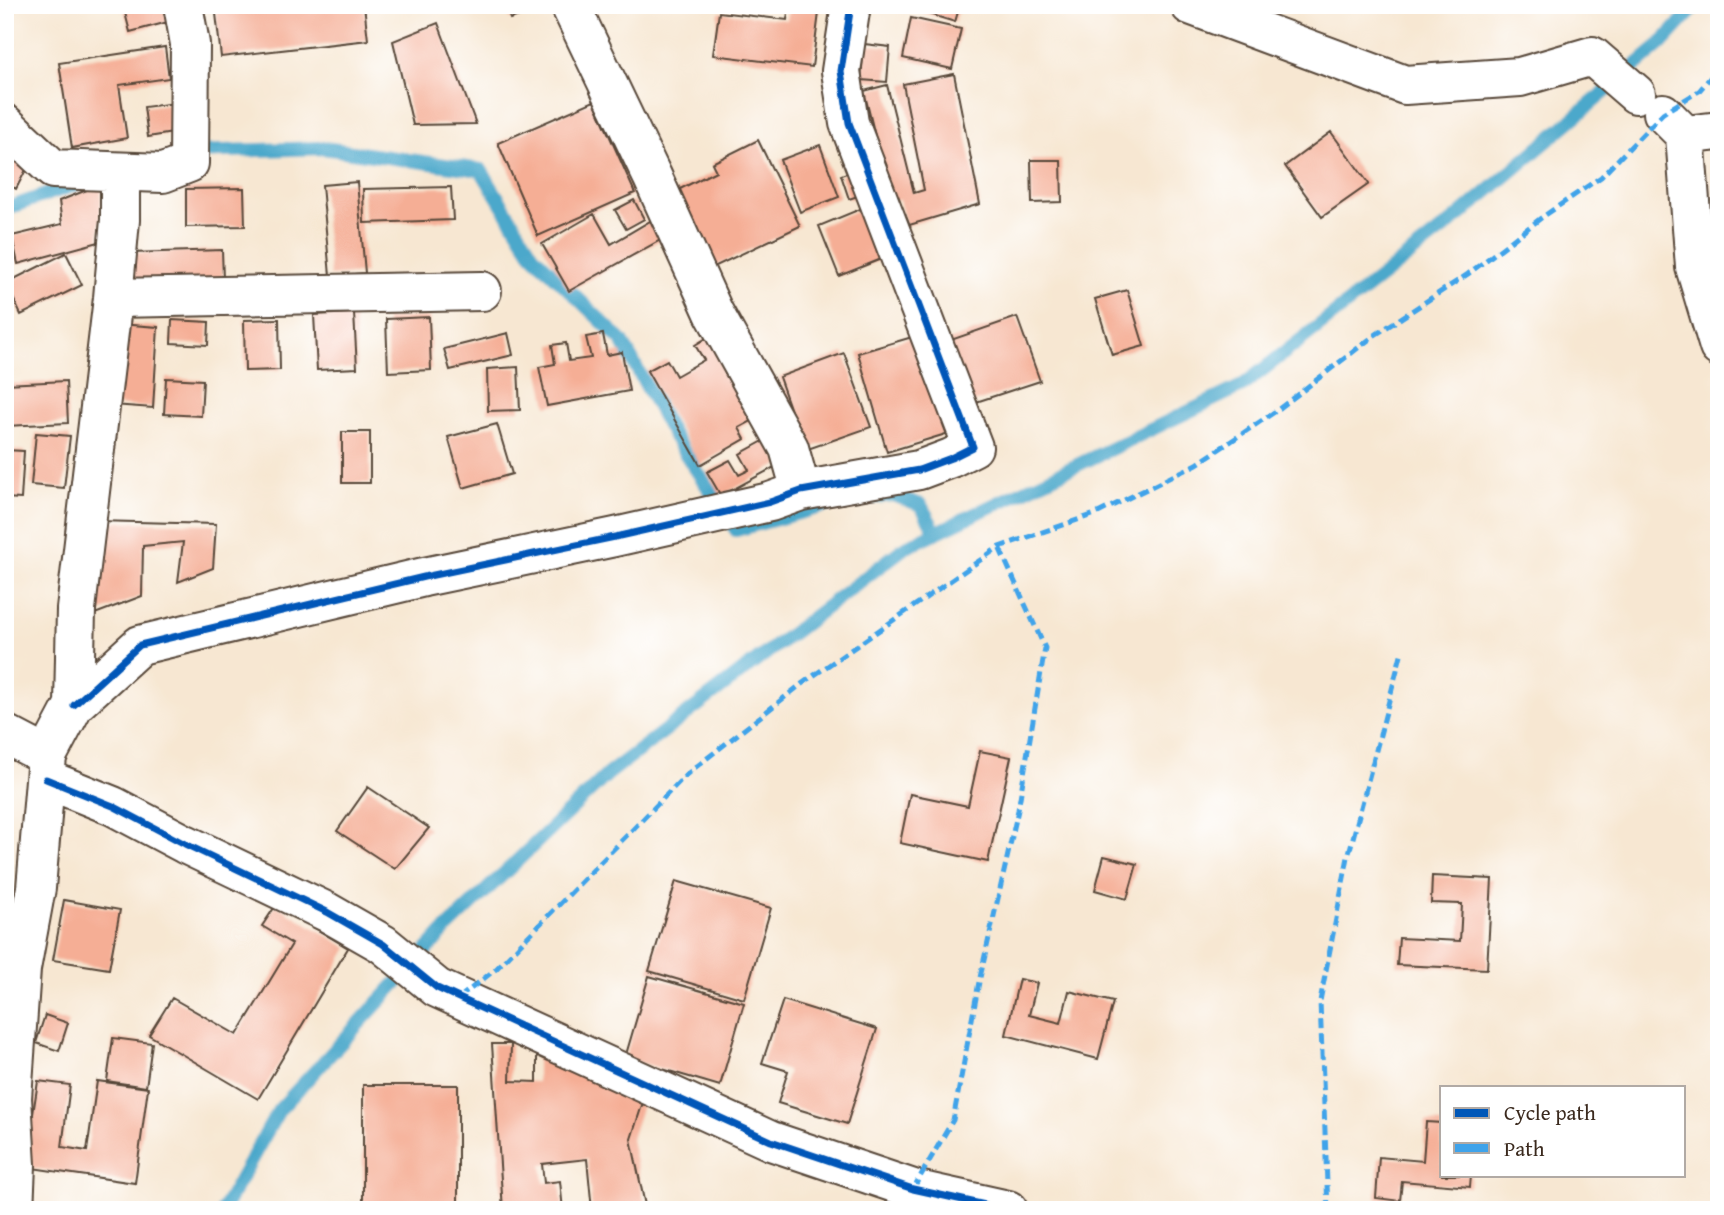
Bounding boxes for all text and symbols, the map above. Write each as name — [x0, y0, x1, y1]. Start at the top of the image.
legend — [1440, 1086, 1686, 1176]
text: Cycle path — [1504, 1097, 1596, 1128]
text: Path — [1504, 1133, 1545, 1164]

